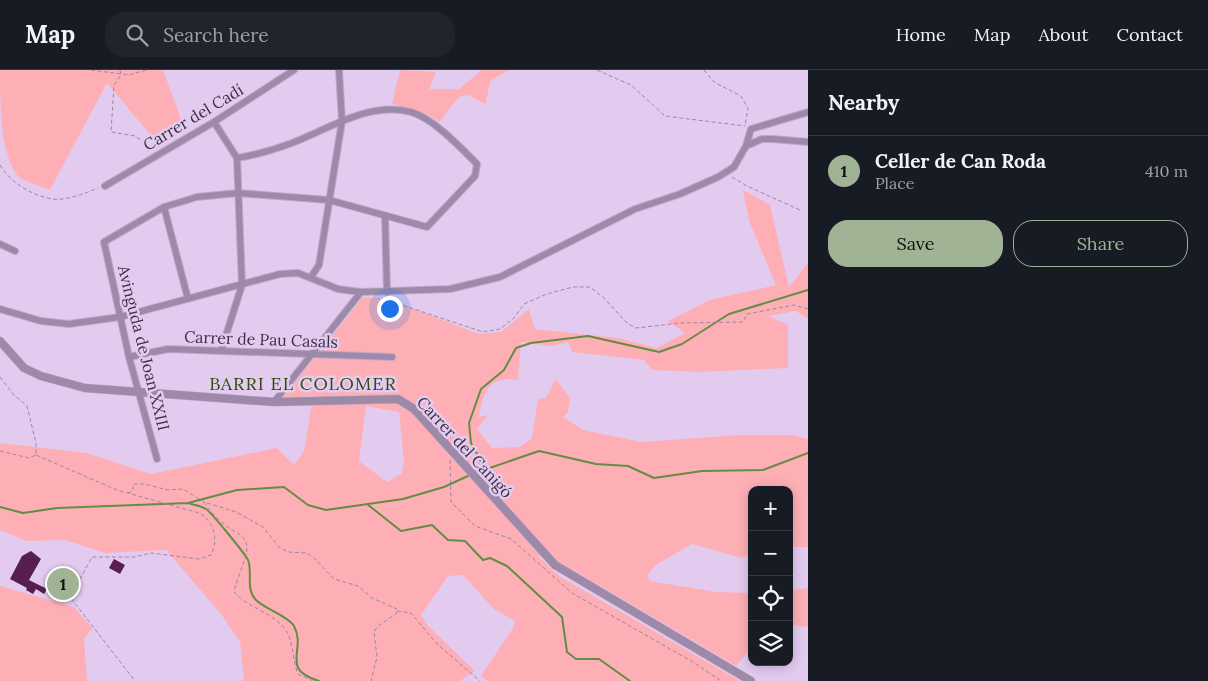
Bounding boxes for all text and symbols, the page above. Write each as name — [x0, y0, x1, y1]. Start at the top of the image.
search box — [105, 12, 455, 57]
text: Map — [25, 19, 75, 50]
icon: search — [123, 21, 151, 49]
text: Search here — [163, 23, 269, 47]
text: Home — [896, 23, 946, 46]
text: Map — [974, 23, 1010, 46]
text: About — [1038, 23, 1088, 46]
text: Contact — [1116, 23, 1183, 46]
street label: Carrer del Cadí — [139, 79, 247, 155]
text: Nearby — [828, 89, 899, 116]
text: Celler de Can Roda — [875, 149, 1046, 173]
text: 1 — [841, 161, 847, 181]
text: 410 m — [1145, 161, 1188, 181]
text: Place — [875, 173, 914, 193]
button: Save — [828, 220, 1003, 267]
button: Share — [1013, 220, 1188, 267]
street label: Avinguda de Joan XXIII — [114, 262, 174, 433]
your location — [377, 296, 403, 322]
street label: Carrer de Pau Casals — [184, 326, 338, 352]
district label: BARRI EL COLOMER — [209, 372, 397, 395]
street label: Carrer del Canigó — [413, 392, 517, 502]
map controls — [748, 486, 793, 666]
button: + — [748, 486, 793, 531]
button: − — [748, 531, 793, 576]
pin: 1 — [47, 565, 79, 603]
button: locate — [748, 576, 793, 621]
button: layers — [748, 621, 793, 666]

